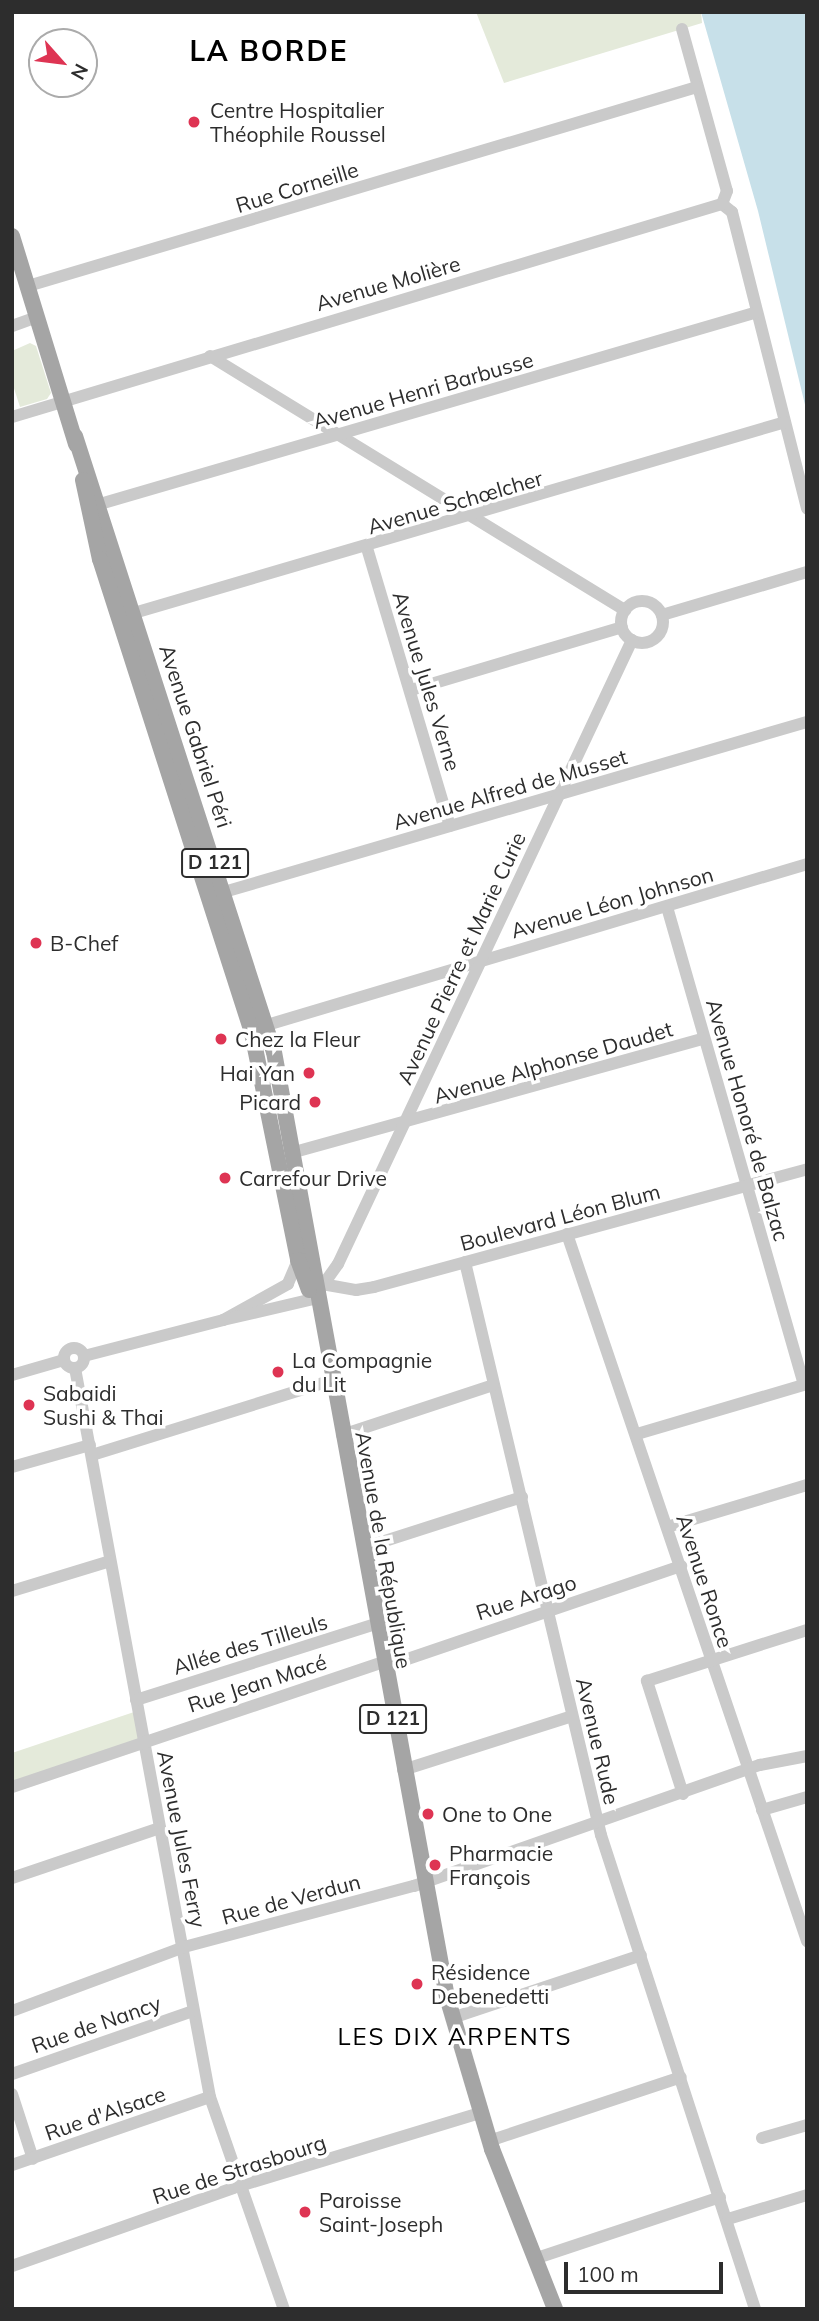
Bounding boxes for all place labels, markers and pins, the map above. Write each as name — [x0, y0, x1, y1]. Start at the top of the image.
place label: Centre Hospitalier Théophile Roussel — [210, 97, 386, 147]
marker: Centre Hospitalier Théophile Roussel — [184, 112, 204, 132]
place label: B-Chef — [50, 930, 118, 956]
marker: B-Chef — [28, 935, 44, 951]
place label: Chez la Fleur — [235, 1026, 360, 1052]
marker: Chez la Fleur — [213, 1031, 229, 1047]
place label: Hai Yan — [220, 1060, 295, 1086]
marker: Hai Yan — [301, 1065, 317, 1081]
place label: Picard — [239, 1089, 301, 1115]
marker: Picard — [307, 1094, 323, 1110]
place label: Carrefour Drive — [239, 1165, 387, 1191]
marker: Carrefour Drive — [217, 1170, 233, 1186]
place label: La Compagnie du Lit — [292, 1347, 432, 1397]
marker: La Compagnie du Lit — [270, 1364, 286, 1380]
place label: Sabaidi Sushi & Thai — [43, 1380, 164, 1430]
marker: Sabaidi Sushi & Thai — [21, 1397, 37, 1413]
place label: One to One — [442, 1801, 552, 1827]
marker: One to One — [420, 1806, 436, 1822]
place label: Pharmacie François — [449, 1840, 553, 1890]
marker: Pharmacie François — [427, 1857, 443, 1873]
place label: Résidence Debenedetti — [431, 1959, 549, 2009]
marker: Résidence Debenedetti — [409, 1976, 425, 1992]
place label: Paroisse Saint-Joseph — [319, 2187, 443, 2237]
marker: Paroisse Saint-Joseph — [297, 2204, 313, 2220]

